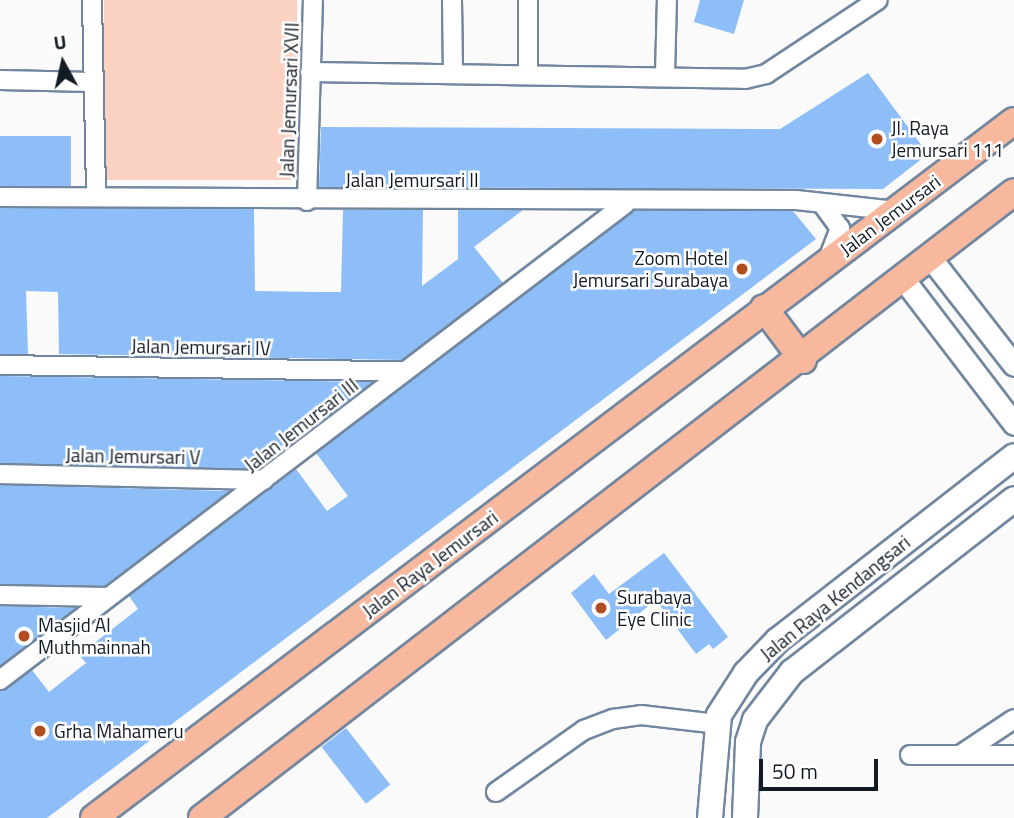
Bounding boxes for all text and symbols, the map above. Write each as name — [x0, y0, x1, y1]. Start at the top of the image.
street label: Jalan Jemursari XVII — [275, 22, 303, 178]
text: U — [52, 26, 68, 57]
north arrow — [28, 28, 98, 98]
place label: Jl. Raya Jemursari 111 — [891, 117, 1004, 161]
marker: Jl. Raya Jemursari 111 — [869, 131, 885, 147]
street label: Jalan Jemursari II — [345, 169, 479, 191]
street label: Jalan Jemursari — [835, 170, 945, 260]
place label: Zoom Hotel Jemursari Surabaya — [573, 247, 728, 291]
marker: Zoom Hotel Jemursari Surabaya — [734, 261, 750, 277]
street label: Jalan Jemursari IV — [131, 334, 271, 360]
street label: Jalan Jemursari III — [240, 373, 362, 477]
street label: Jalan Jemursari V — [65, 443, 201, 469]
street label: Jalan Raya Jemursari — [358, 506, 502, 622]
street label: Jalan Raya Kendangsari — [756, 531, 914, 665]
place label: Surabaya Eye Clinic — [617, 586, 692, 630]
marker: Surabaya Eye Clinic — [591, 598, 611, 618]
place label: Masjid Al Muthmainnah — [38, 614, 151, 658]
marker: Masjid Al Muthmainnah — [16, 628, 32, 644]
place label: Grha Mahameru — [54, 720, 184, 742]
marker: Grha Mahameru — [32, 723, 48, 739]
scale bar — [762, 744, 881, 788]
text: 50 m — [772, 755, 818, 787]

